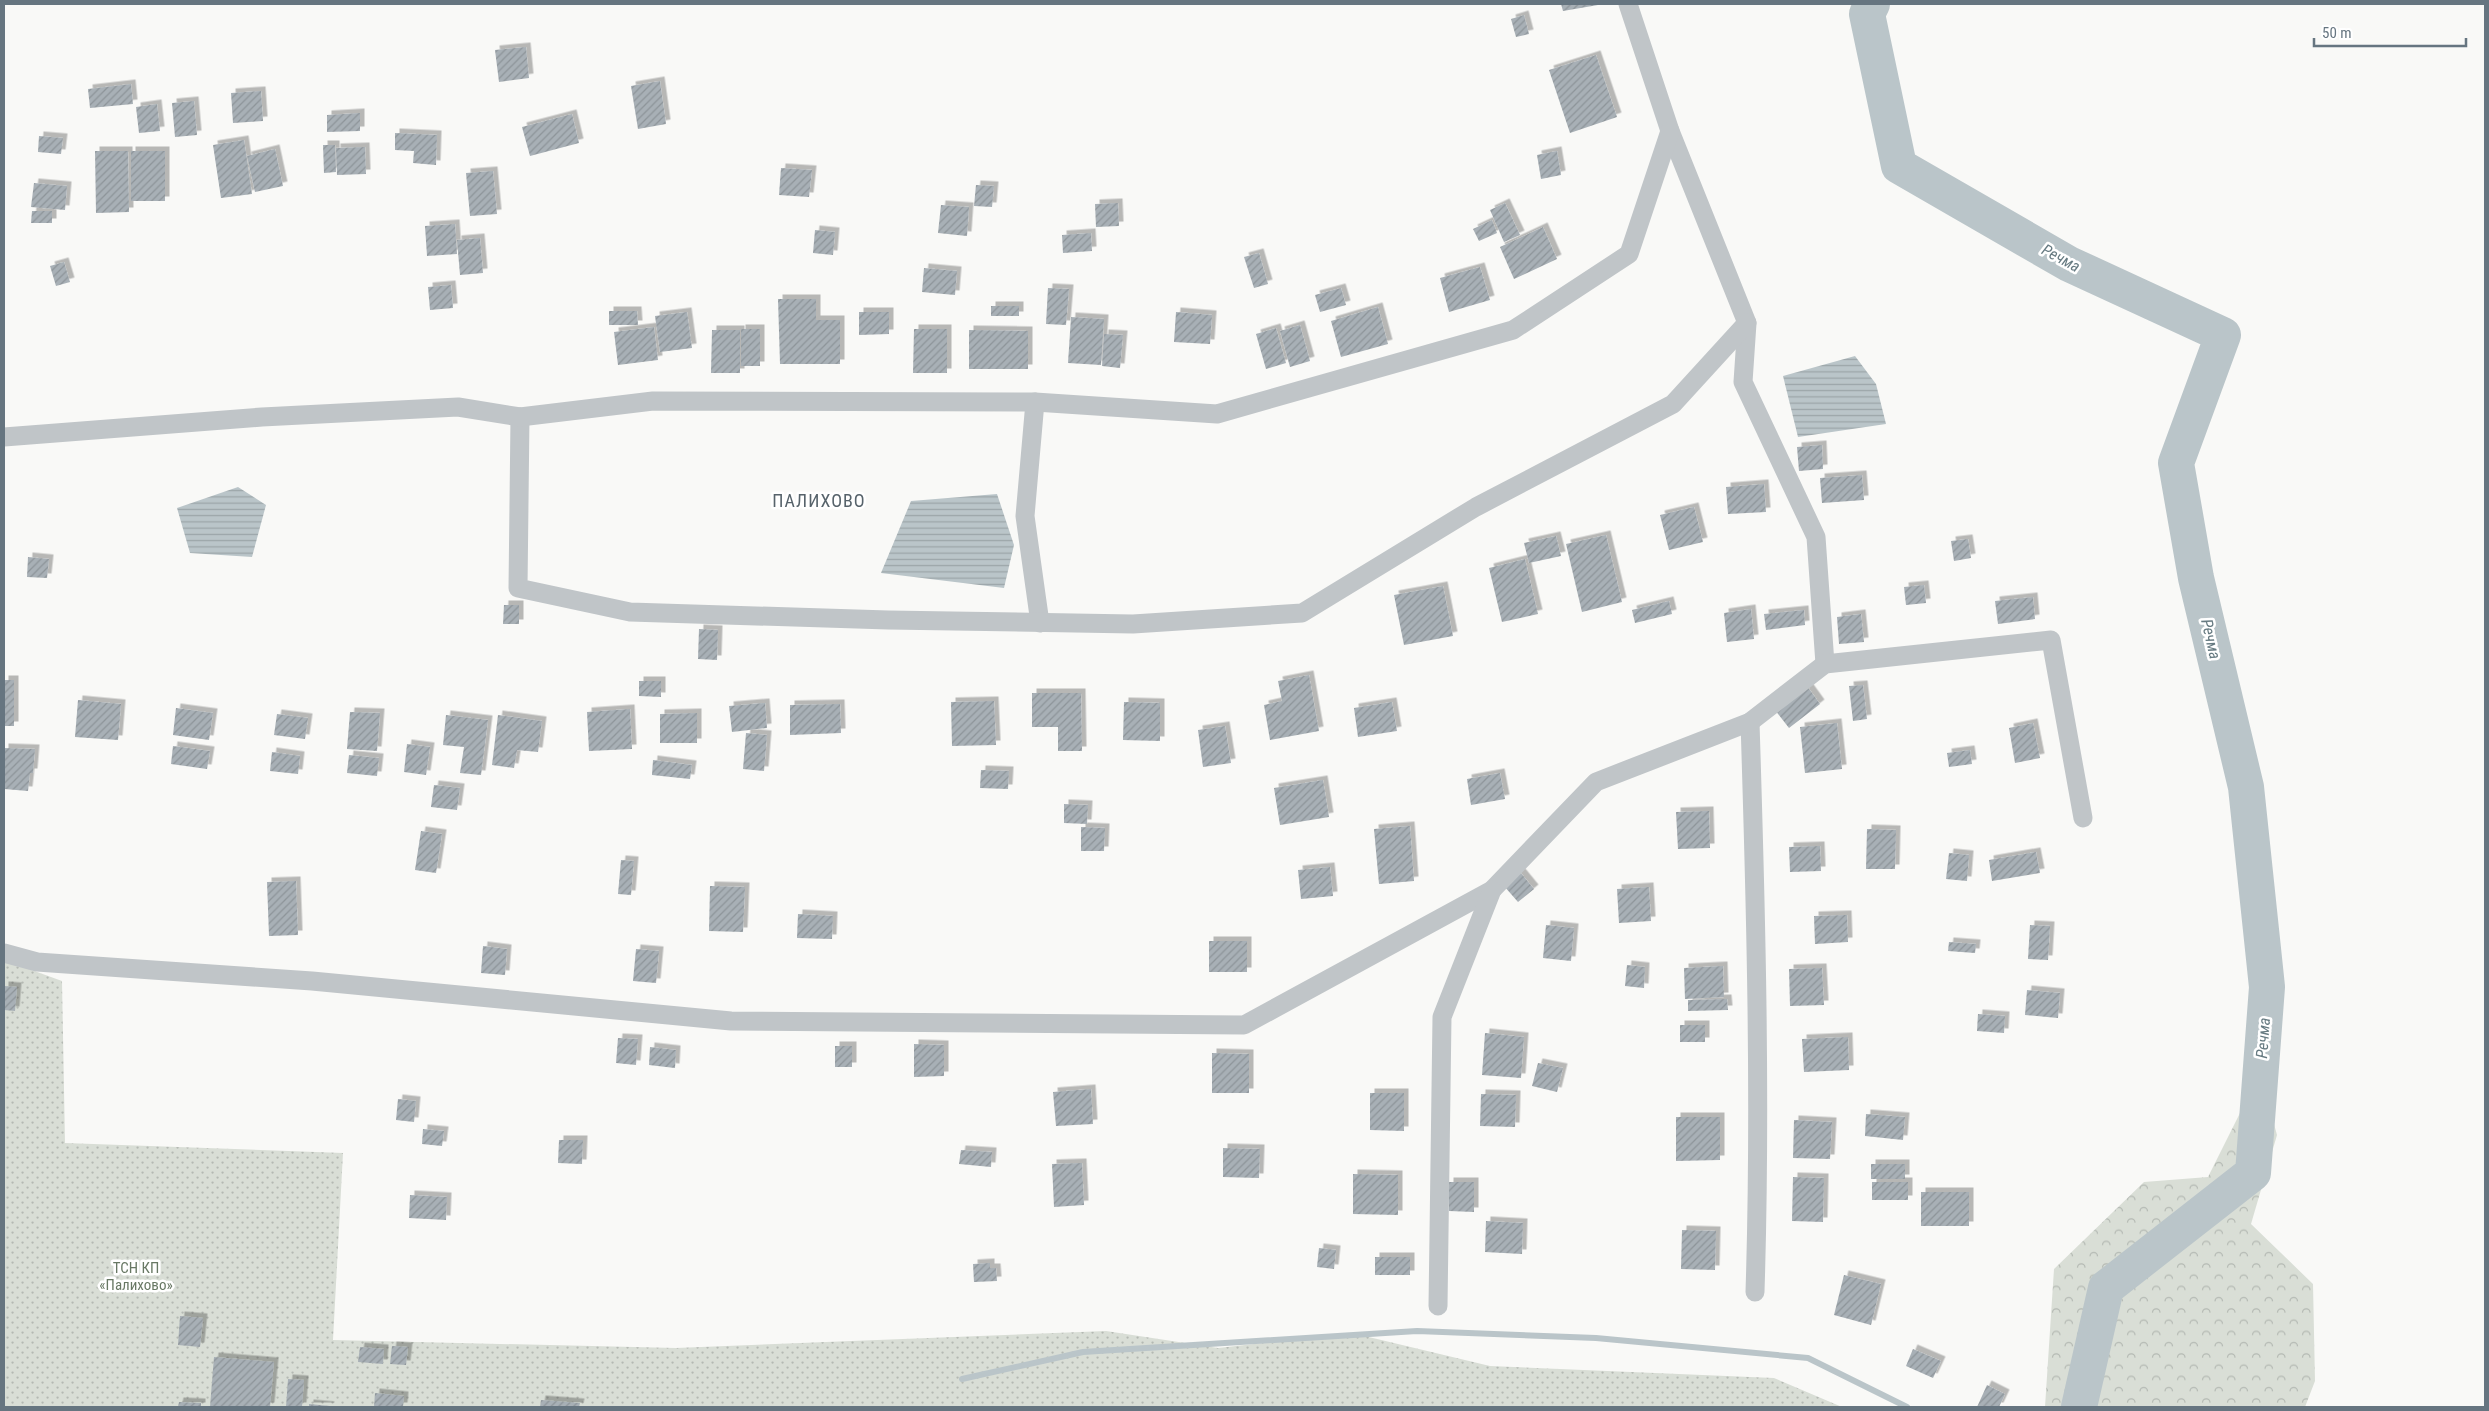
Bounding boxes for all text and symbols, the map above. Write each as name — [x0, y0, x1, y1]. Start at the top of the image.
scale bar — [2314, 15, 2466, 47]
text: 50 m — [2322, 24, 2352, 42]
water label: Речма — [2039, 240, 2083, 276]
district label: ПАЛИХОВО — [772, 490, 866, 511]
water label: Речма — [2197, 617, 2225, 661]
water label: Речма — [2252, 1017, 2274, 1059]
park label: ТСН КП «Палихово» — [99, 1259, 173, 1294]

